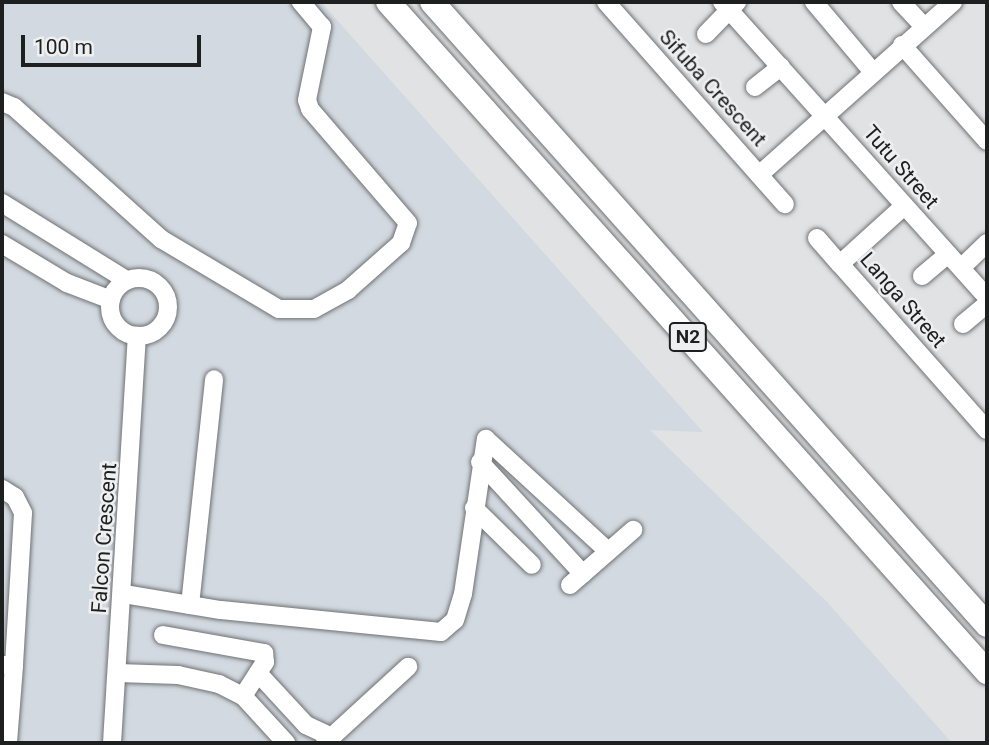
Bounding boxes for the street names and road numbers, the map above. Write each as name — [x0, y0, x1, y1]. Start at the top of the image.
street label: Sifuba Crescent — [654, 25, 772, 151]
street label: Tutu Street — [858, 120, 944, 214]
street label: Langa Street — [855, 247, 951, 353]
road number: N2 — [669, 322, 707, 352]
street label: Falcon Crescent — [86, 462, 122, 614]

